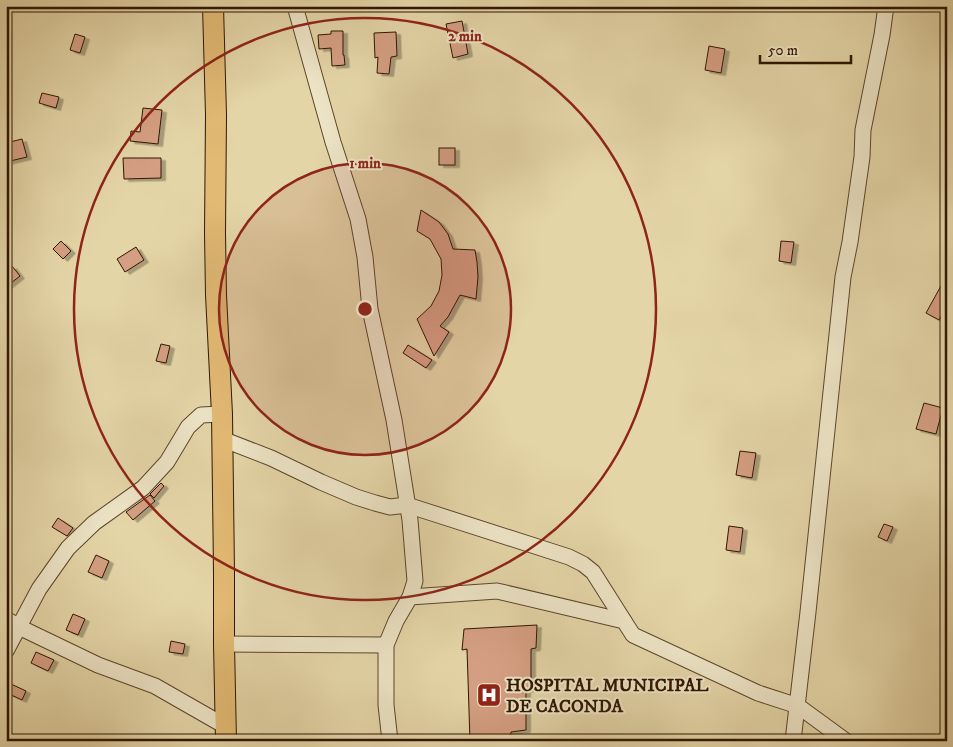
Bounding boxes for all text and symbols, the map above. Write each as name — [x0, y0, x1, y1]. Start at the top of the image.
text: 2 min — [448, 27, 482, 46]
scale bar — [760, 32, 852, 64]
text: 50 m — [768, 41, 798, 60]
text: 1 min — [349, 154, 381, 173]
centre of rings — [356, 300, 374, 318]
place label: HOSPITAL MUNICIPAL DE CACONDA — [506, 675, 710, 718]
hospital icon: HOSPITAL MUNICIPAL DE CACONDA — [476, 682, 502, 708]

